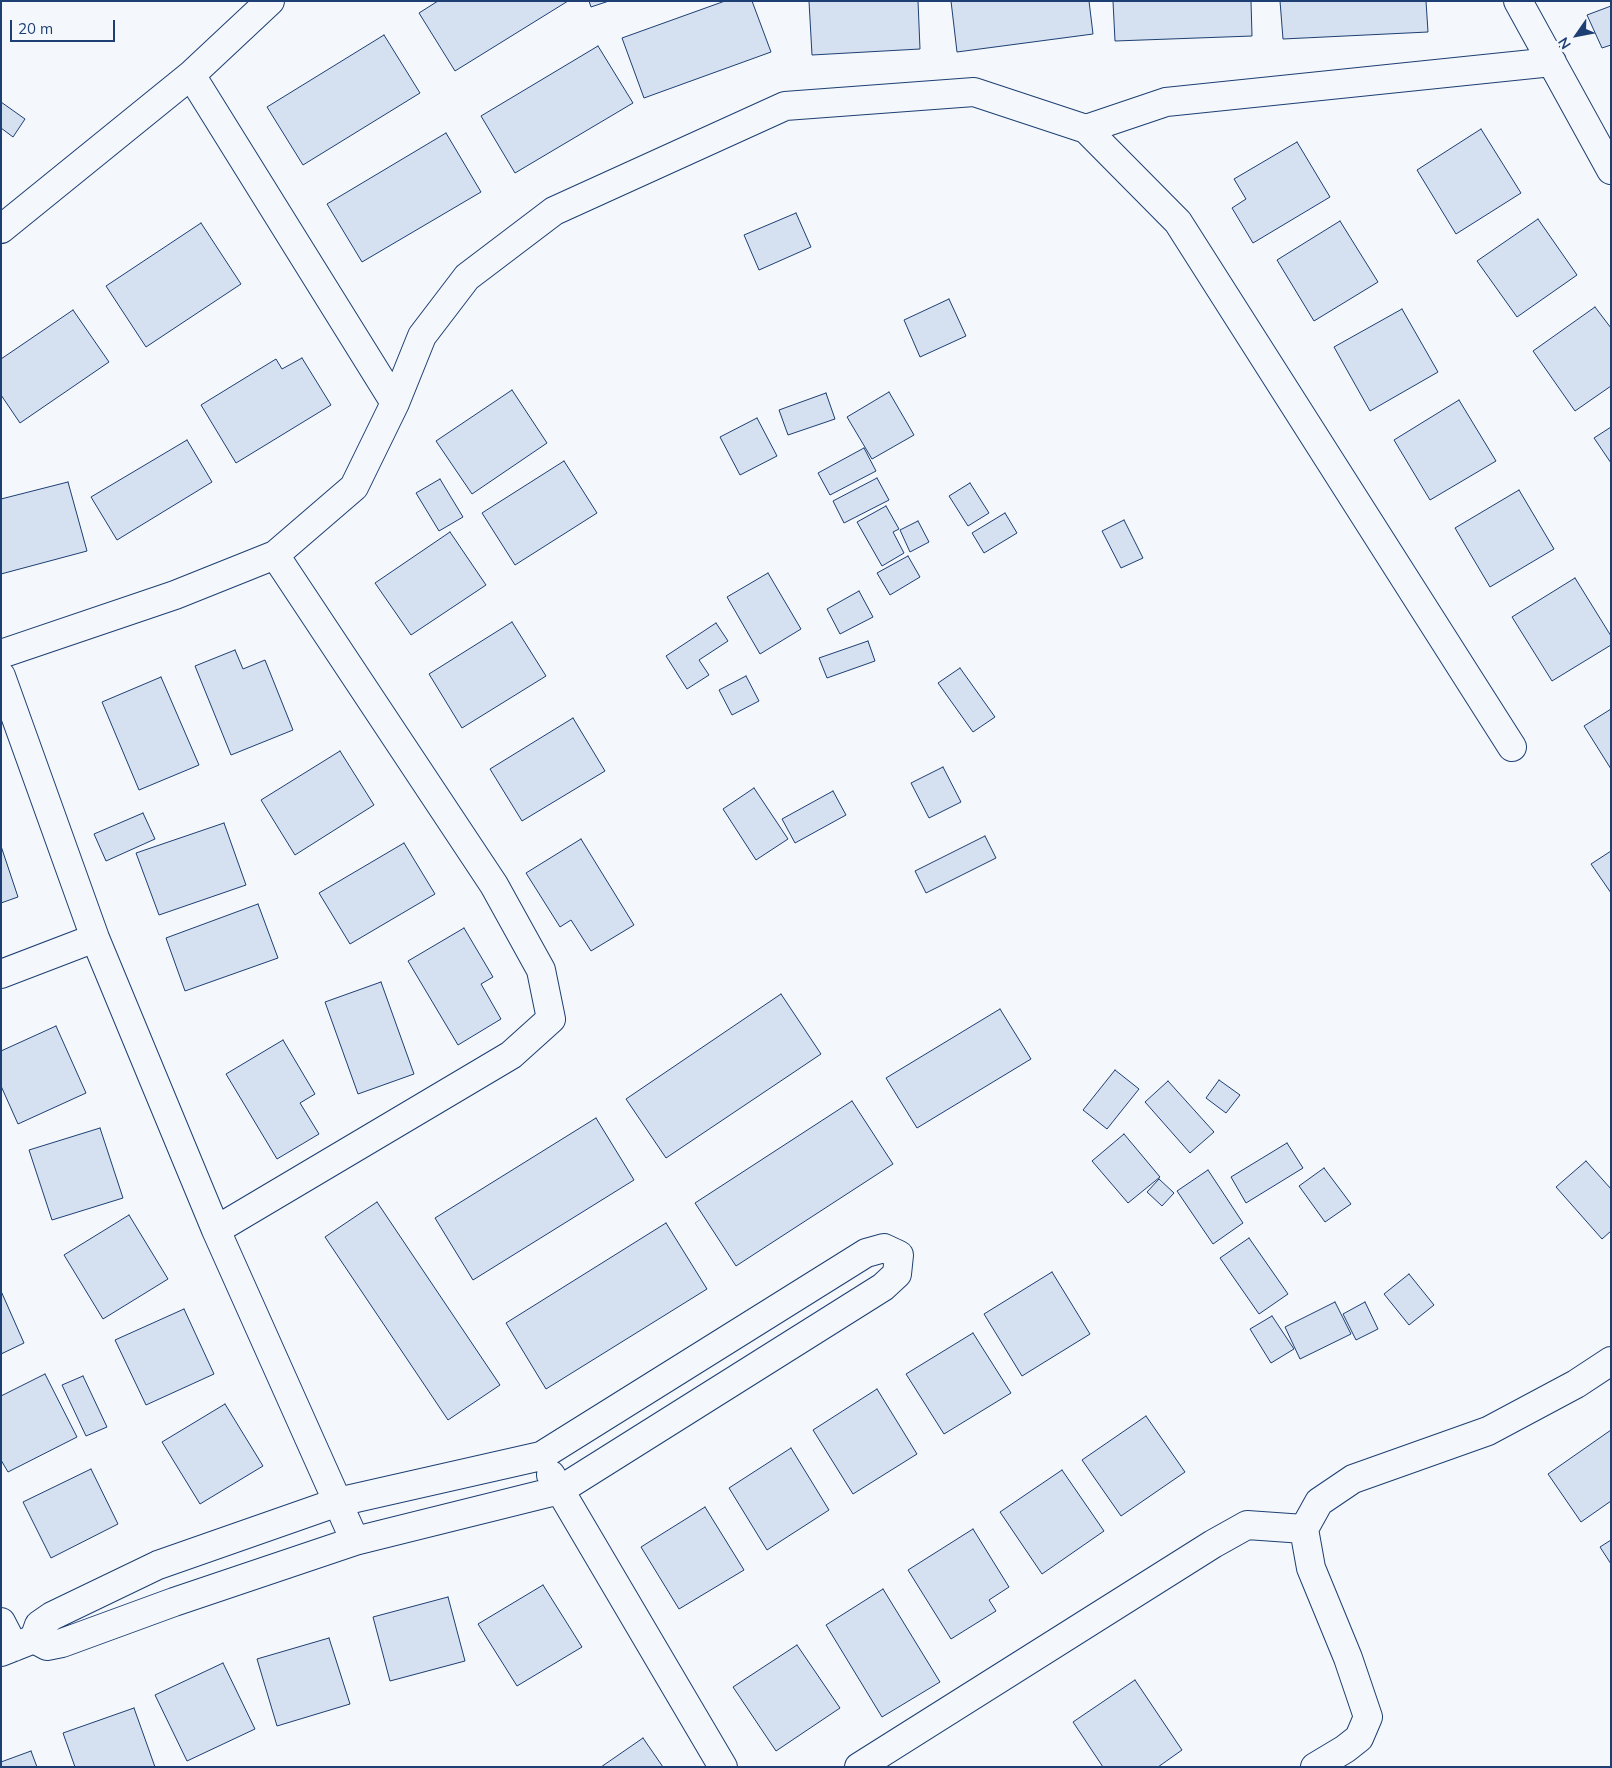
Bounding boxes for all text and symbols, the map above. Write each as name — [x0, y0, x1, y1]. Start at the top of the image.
scale bar — [12, 10, 118, 42]
north arrow — [1552, 10, 1602, 60]
text: 20 m — [18, 19, 53, 38]
text: N — [1554, 34, 1575, 53]

